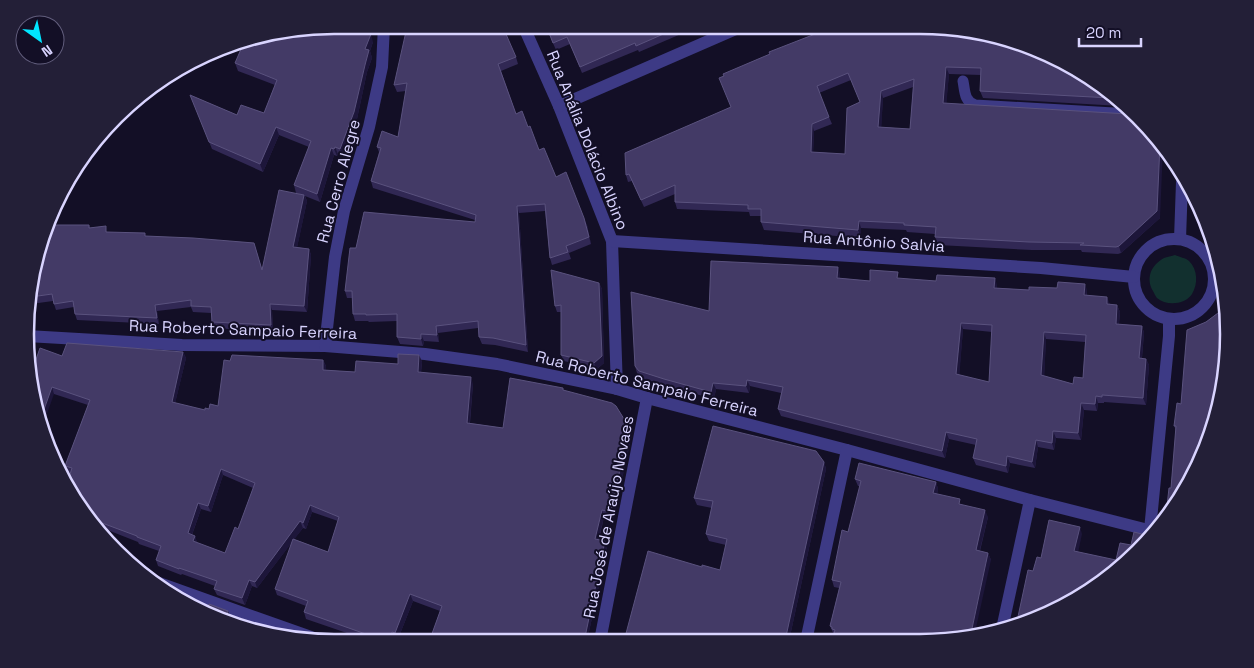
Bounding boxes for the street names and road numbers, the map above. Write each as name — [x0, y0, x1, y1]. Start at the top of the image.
street label: Rua Anália Dolácio Albino — [542, 47, 633, 233]
street label: Rua Cerro Alegre — [312, 117, 365, 245]
street label: Rua Antônio Salvia — [802, 226, 946, 257]
street label: Rua Roberto Sampaio Ferreira — [128, 315, 357, 344]
street label: Rua Roberto Sampaio Ferreira — [534, 346, 760, 421]
street label: Rua José de Araújo Novaes — [579, 414, 638, 620]

